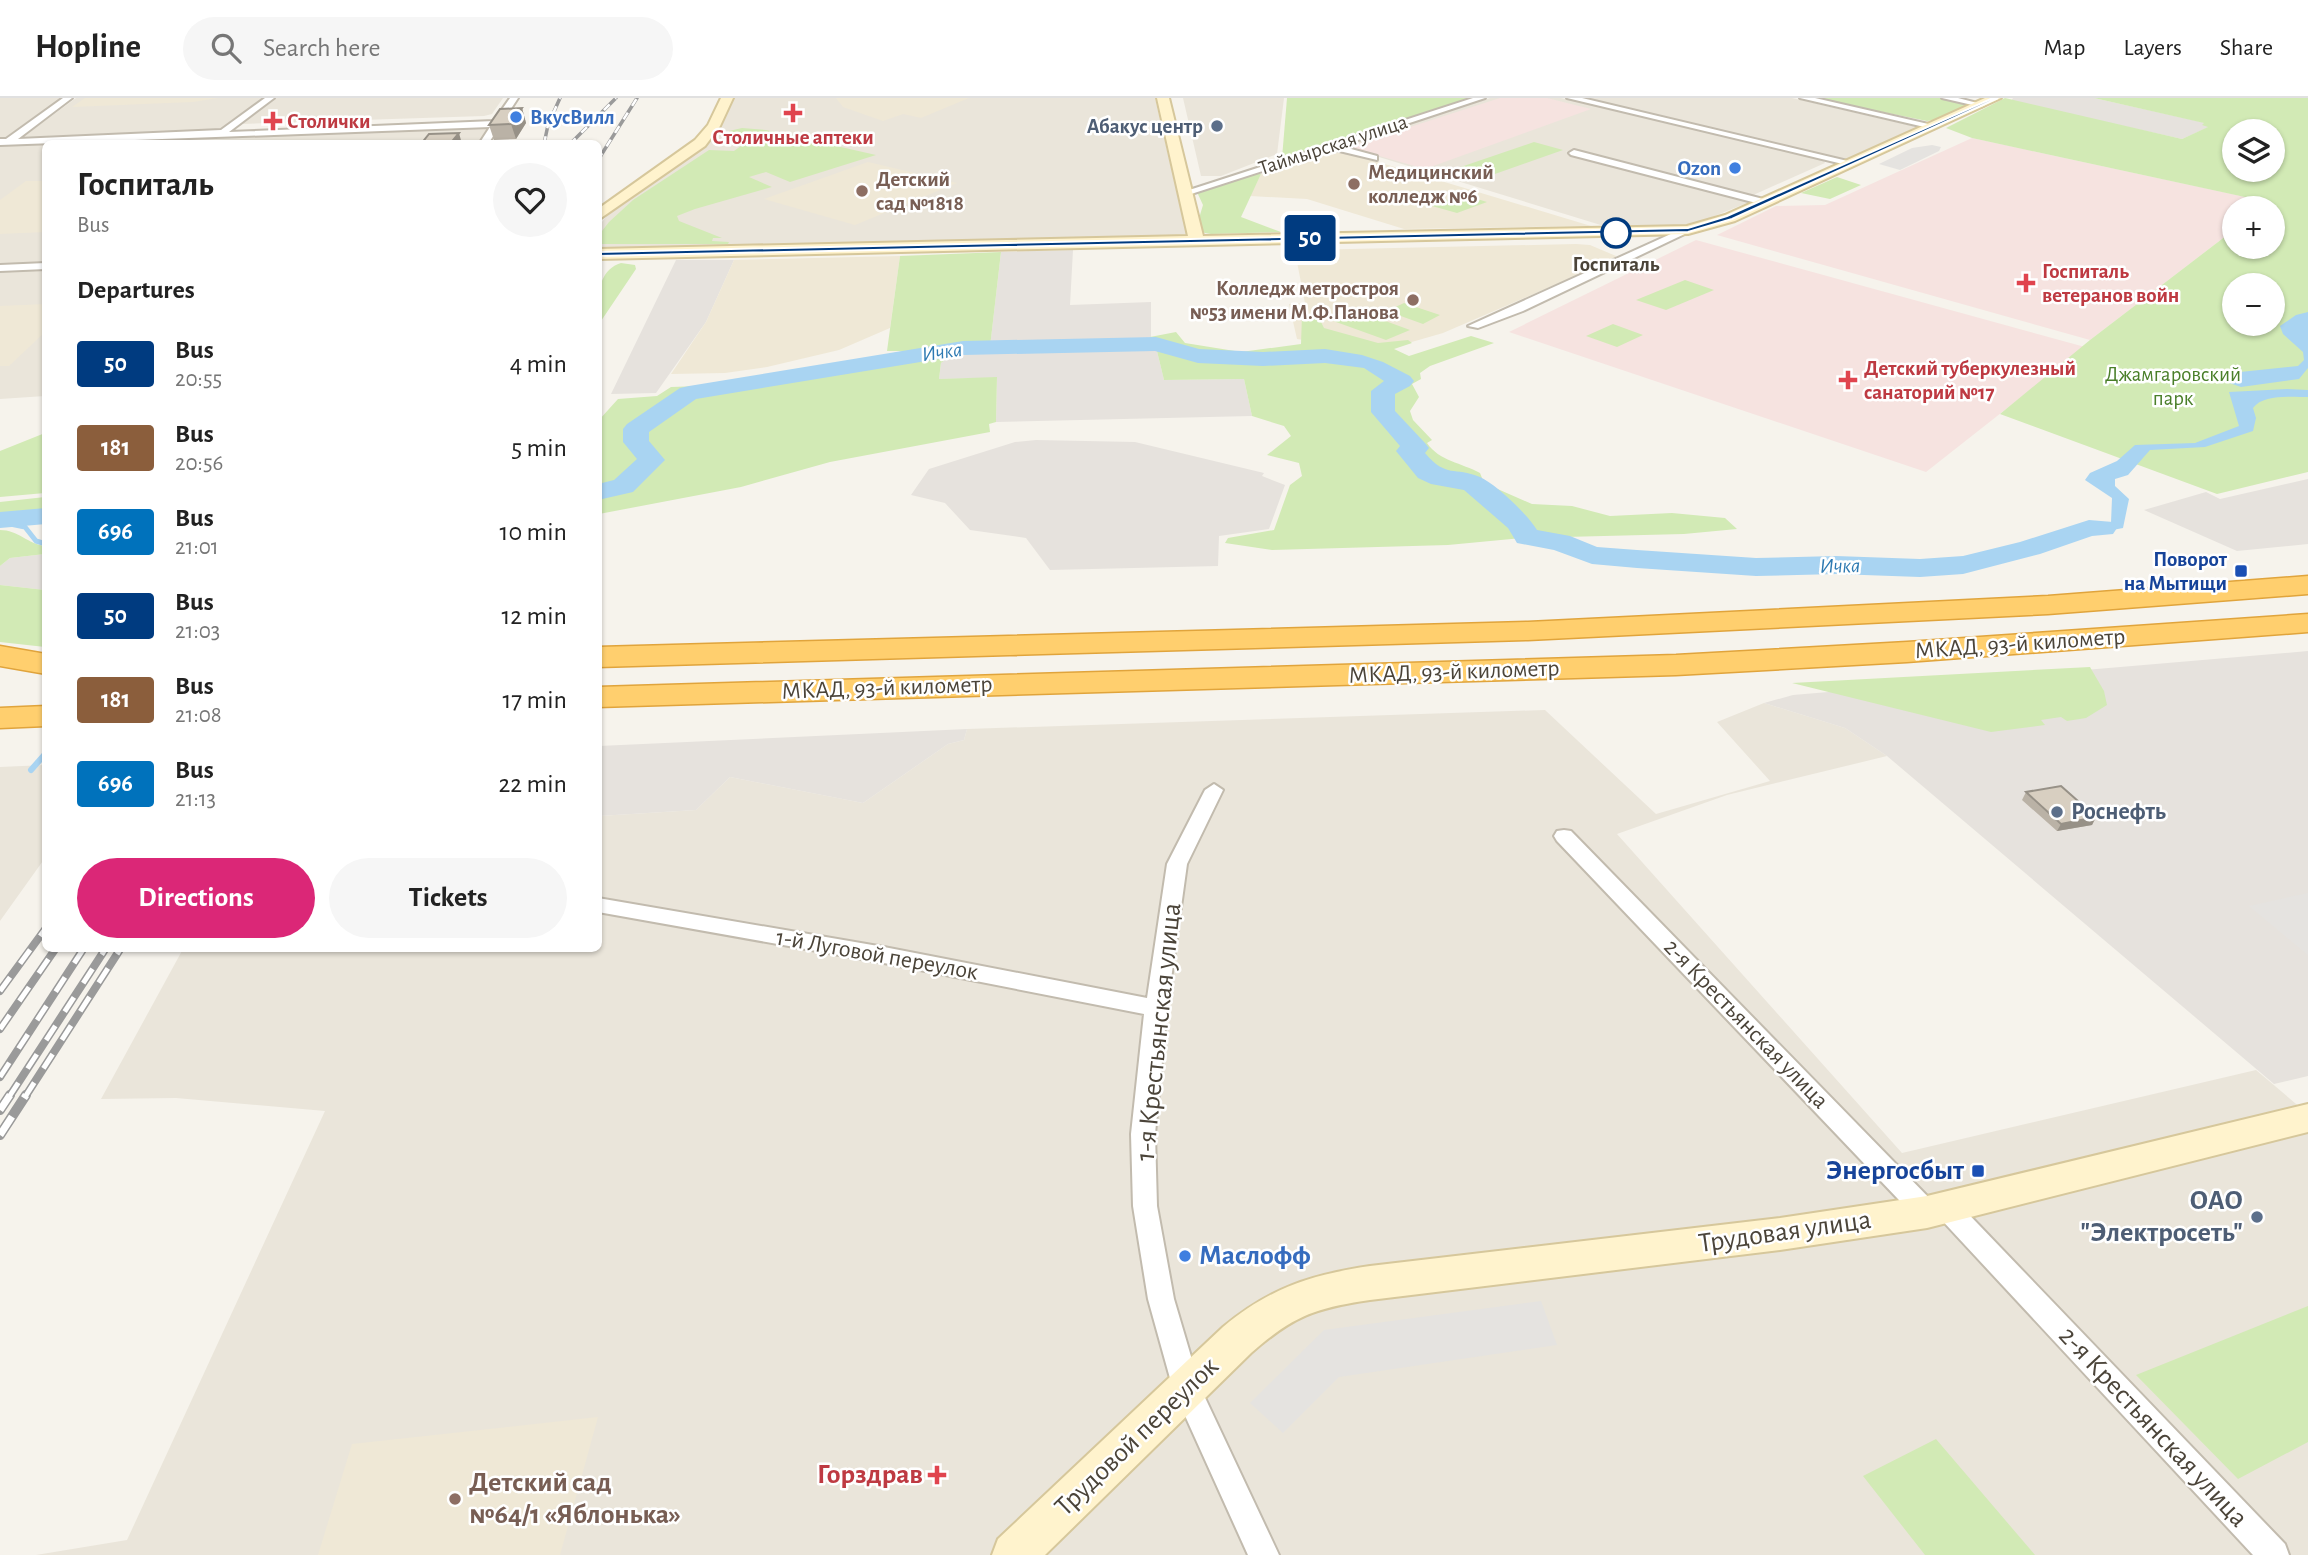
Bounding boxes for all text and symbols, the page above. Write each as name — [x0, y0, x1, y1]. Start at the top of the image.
search box — [183, 17, 673, 80]
icon: search — [207, 29, 245, 67]
text: Hopline — [35, 31, 141, 64]
text: Search here — [263, 35, 381, 61]
text: Map — [2043, 36, 2085, 60]
text: Layers — [2123, 36, 2182, 60]
text: Share — [2220, 36, 2273, 60]
marker: Столичные аптеки — [785, 105, 801, 121]
place label: ВкусВилл — [530, 107, 615, 128]
marker: ВкусВилл — [508, 109, 524, 125]
place label: Столички — [287, 111, 371, 132]
street label: Таймырская улица — [1256, 111, 1410, 179]
marker: Столички — [265, 113, 281, 129]
place label: Абакус центр — [1087, 116, 1203, 137]
marker: Абакус центр — [1209, 118, 1225, 134]
map controls — [2222, 119, 2285, 336]
button: layers — [2222, 119, 2285, 182]
place label: Столичные аптеки — [712, 127, 874, 148]
place label: Ozon — [1677, 158, 1721, 179]
marker: Ozon — [1727, 160, 1743, 176]
place label: Медицинский колледж №6 — [1368, 162, 1494, 207]
button: heart — [493, 163, 567, 237]
text: Госпиталь — [77, 169, 214, 202]
place label: Детский сад №1818 — [876, 169, 964, 214]
marker: Медицинский колледж №6 — [1346, 176, 1362, 192]
marker: Детский сад №1818 — [854, 183, 870, 199]
button: + — [2222, 196, 2285, 259]
text: Bus — [77, 214, 110, 237]
line badge: 50 — [1278, 215, 1342, 261]
marker: Госпиталь — [1601, 218, 1631, 248]
text: 50 — [1299, 226, 1321, 250]
place label: Госпиталь — [1573, 254, 1660, 275]
place label: Госпиталь ветеранов войн — [2042, 261, 2179, 306]
marker: Госпиталь ветеранов войн — [2016, 273, 2036, 293]
button: − — [2222, 273, 2285, 336]
text: Departures — [77, 277, 195, 303]
place label: Колледж метростроя №53 имени М.Ф.Панова — [1190, 278, 1399, 323]
marker: Колледж метростроя №53 имени М.Ф.Панова — [1405, 292, 1421, 308]
text: Bus — [175, 337, 214, 363]
water label: Ичка — [921, 339, 963, 365]
text: 4 min — [510, 351, 567, 377]
text: 50 — [104, 352, 127, 376]
place label: Детский туберкулезный санаторий №17 — [1864, 358, 2076, 403]
park label: Джамгаровский парк — [2105, 364, 2241, 409]
text: 20:55 — [175, 368, 222, 391]
marker: Детский туберкулезный санаторий №17 — [1838, 370, 1858, 390]
text: Bus — [175, 421, 214, 447]
text: 5 min — [511, 435, 567, 461]
text: 181 — [101, 436, 130, 460]
text: 20:56 — [175, 452, 223, 475]
text: Bus — [175, 505, 214, 531]
text: 10 min — [500, 519, 567, 545]
text: 696 — [98, 520, 133, 544]
text: 21:01 — [175, 536, 219, 559]
place label: Поворот на Мытищи — [2124, 549, 2228, 594]
water label: Ичка — [1820, 555, 1860, 577]
marker: Поворот на Мытищи — [2233, 563, 2249, 579]
text: Bus — [175, 589, 214, 615]
text: 12 min — [501, 603, 567, 629]
text: 50 — [104, 604, 127, 628]
text: 21:03 — [175, 620, 220, 643]
street label: МКАД, 93-й километр — [1914, 625, 2126, 663]
street label: МКАД, 93-й километр — [1348, 656, 1560, 688]
street label: МКАД, 93-й километр — [781, 672, 993, 704]
text: Bus — [175, 673, 214, 699]
text: 17 min — [502, 687, 567, 713]
text: 181 — [101, 688, 130, 712]
text: 21:08 — [175, 704, 222, 727]
text: Bus — [175, 757, 214, 783]
text: 22 min — [499, 771, 567, 797]
text: 696 — [98, 772, 133, 796]
text: 21:13 — [175, 788, 216, 811]
place label: Роснефть — [2071, 800, 2166, 824]
marker: Роснефть — [2049, 804, 2065, 820]
button: Directions — [77, 858, 315, 938]
button: Tickets — [329, 858, 567, 938]
street label: 1-я Крестьянская улица — [1132, 901, 1187, 1163]
street label: 1-й Луговой переулок — [774, 925, 980, 985]
street label: 2-я Крестьянская улица — [1659, 935, 1833, 1113]
place label: Энергосбыт — [1826, 1157, 1965, 1185]
marker: Энергосбыт — [1970, 1163, 1986, 1179]
place label: ОАО "Электросеть" — [2080, 1187, 2243, 1247]
street label: Трудовая улица — [1697, 1206, 1873, 1258]
marker: ОАО "Электросеть" — [2249, 1209, 2265, 1225]
place label: Маслофф — [1199, 1242, 1311, 1270]
marker: Маслофф — [1177, 1248, 1193, 1264]
street label: 2-я Крестьянская улица — [2053, 1321, 2253, 1533]
street label: Трудовой переулок — [1050, 1352, 1224, 1522]
place label: Горздрав — [817, 1461, 923, 1489]
marker: Горздрав — [929, 1467, 945, 1483]
place label: Детский сад №64/1 «Яблонька» — [469, 1469, 681, 1529]
marker: Детский сад №64/1 «Яблонька» — [447, 1491, 463, 1507]

